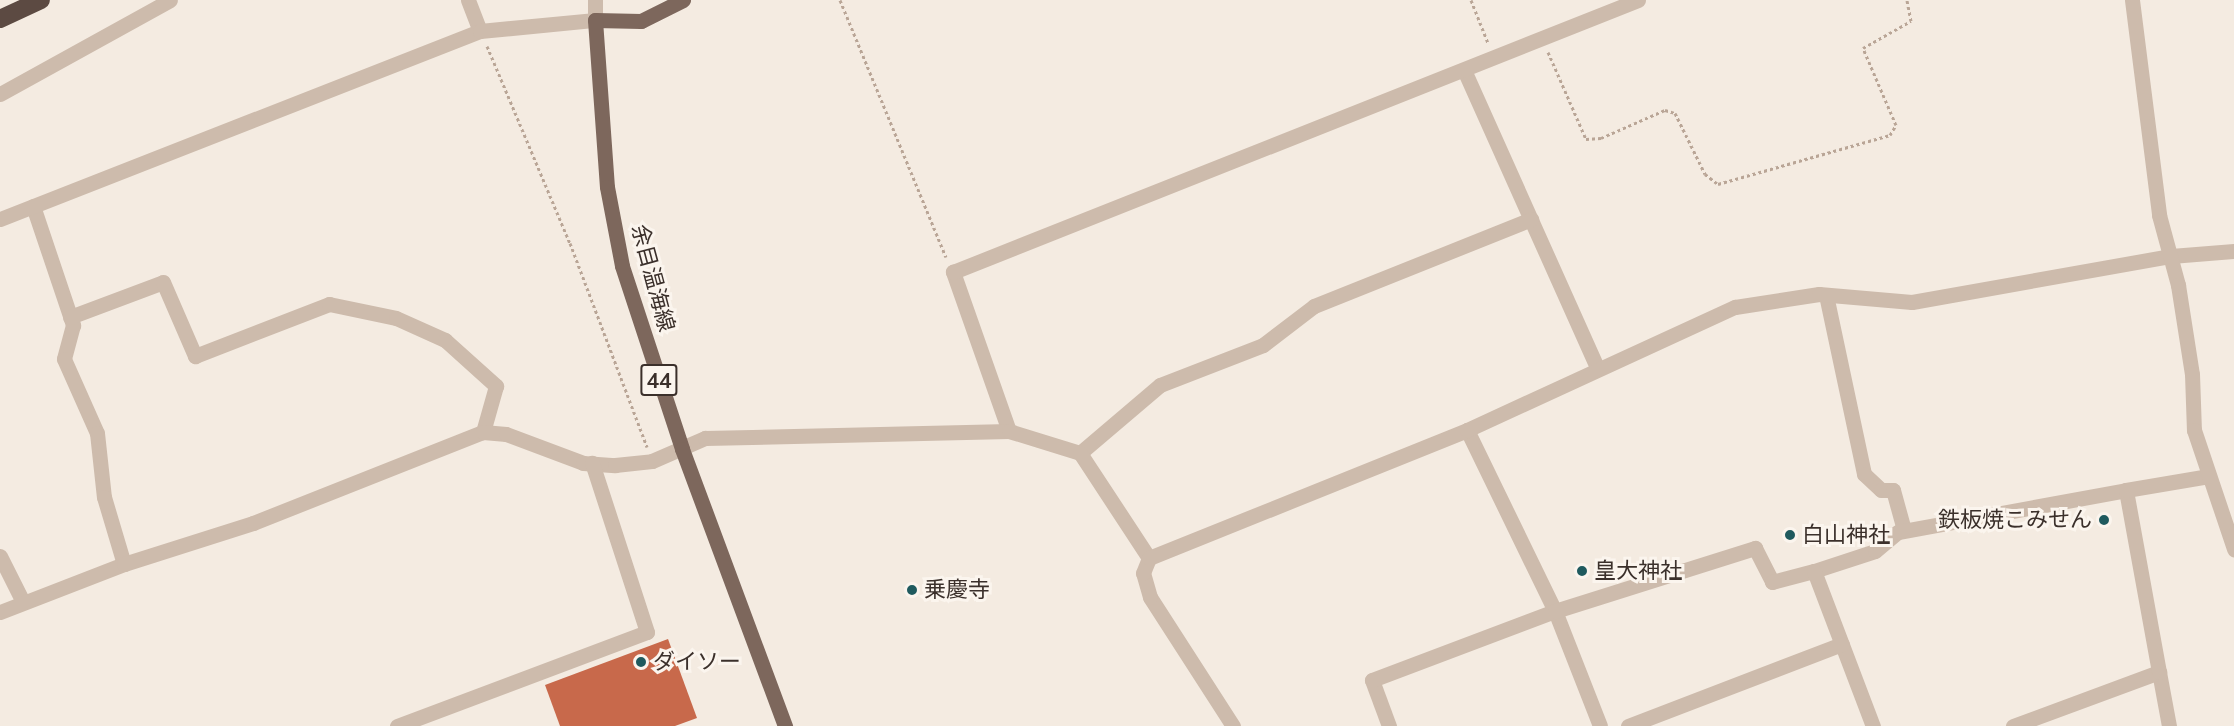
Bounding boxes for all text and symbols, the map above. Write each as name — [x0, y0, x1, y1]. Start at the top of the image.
street label: 余目温海線 — [626, 221, 680, 335]
road number: 44 — [640, 362, 678, 398]
place label: 鉄板焼こみせん — [1938, 507, 2092, 533]
marker: 鉄板焼こみせん — [2097, 513, 2111, 527]
place label: 白山神社 — [1802, 522, 1890, 548]
marker: 白山神社 — [1783, 528, 1797, 542]
place label: 皇大神社 — [1594, 558, 1682, 584]
marker: 皇大神社 — [1575, 564, 1589, 578]
place label: 乗慶寺 — [924, 577, 990, 603]
marker: 乗慶寺 — [905, 583, 919, 597]
place label: ダイソー — [653, 649, 741, 675]
marker: ダイソー — [634, 655, 648, 669]

